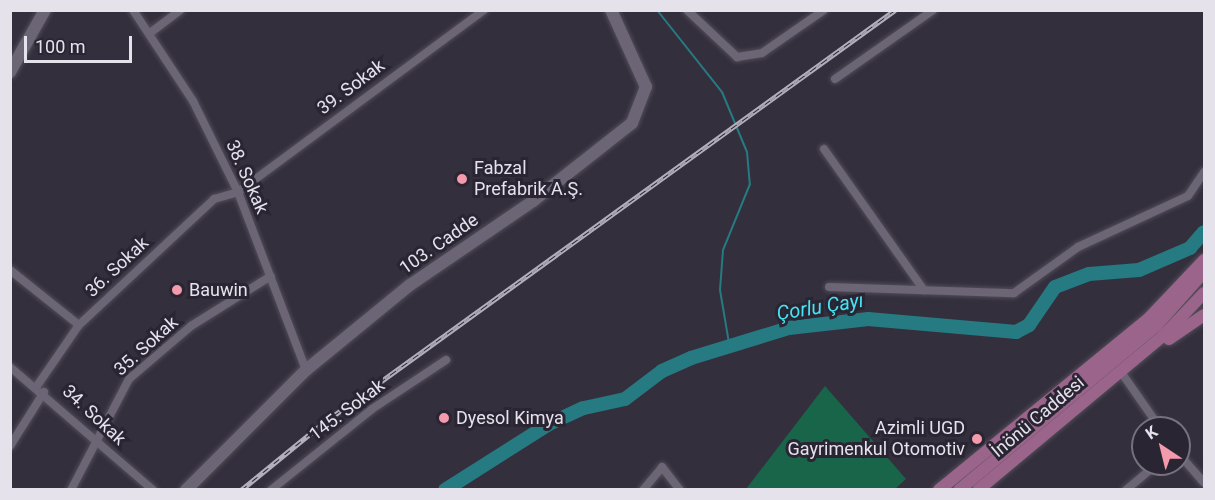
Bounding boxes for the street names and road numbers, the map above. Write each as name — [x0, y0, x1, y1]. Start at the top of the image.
street label: 39. Sokak — [313, 55, 389, 119]
street label: 38. Sokak — [221, 137, 273, 217]
street label: 103. Cadde — [396, 209, 482, 279]
street label: 36. Sokak — [81, 232, 153, 302]
street label: 35. Sokak — [110, 312, 182, 380]
street label: İnönü Caddesi — [987, 372, 1089, 462]
street label: 145. Sokak — [305, 375, 389, 445]
street label: 34. Sokak — [58, 380, 130, 450]

